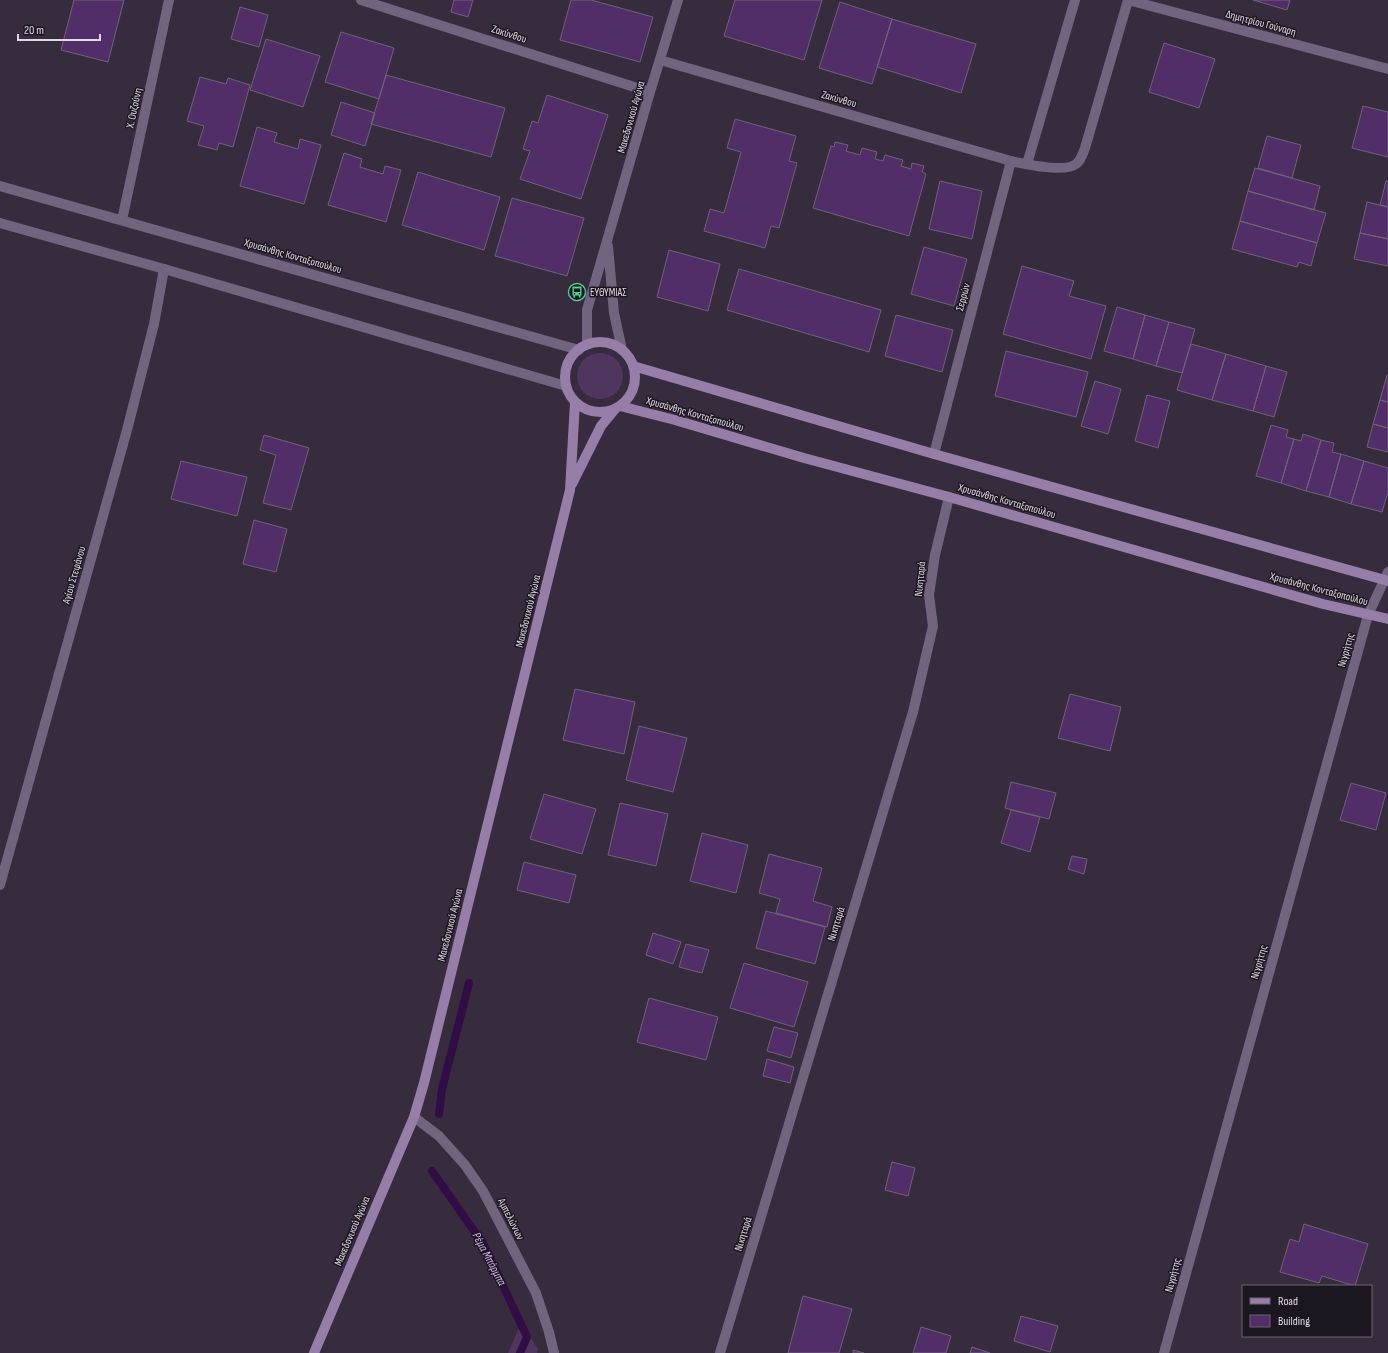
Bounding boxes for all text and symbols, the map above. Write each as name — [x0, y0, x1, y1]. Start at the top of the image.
street label: Δημητρίου Γούναρη — [1224, 7, 1298, 39]
scale bar — [18, 16, 100, 42]
street label: Ζακύνθου — [490, 22, 529, 46]
text: 20 m — [24, 23, 44, 38]
street label: Μακεδονικού Αγώνα — [615, 79, 648, 154]
street label: Χ. Ουζούνη — [123, 87, 145, 130]
street label: Ζακύνθου — [820, 88, 858, 110]
street label: Χρυσάνθης Κονταξοπούλου — [242, 236, 344, 276]
street label: Σερρών — [953, 281, 973, 312]
bus stop icon: ΕΥΘΥΜΙΑΣ — [567, 282, 587, 302]
place label: ΕΥΘΥΜΙΑΣ — [590, 286, 627, 299]
street label: Χρυσάνθης Κονταξοπούλου — [644, 394, 746, 434]
street label: Χρυσάνθης Κονταξοπούλου — [956, 481, 1058, 521]
street label: Αγίου Στεφάνου — [59, 544, 89, 606]
street label: Νικηταρά — [912, 560, 928, 597]
street label: Χρυσάνθης Κονταξοπούλου — [1268, 569, 1370, 608]
street label: Μακεδονικού Αγώνα — [513, 573, 543, 649]
street label: Νιγρήτης — [1335, 631, 1357, 669]
street label: Μακεδονικού Αγώνα — [435, 887, 465, 963]
street label: Νικηταρά — [825, 905, 847, 943]
street label: Νιγρήτης — [1248, 943, 1270, 981]
street label: Μακεδονικού Αγώνα — [332, 1194, 373, 1268]
street label: Αμπελώνων — [495, 1195, 527, 1243]
street label: Νικηταρά — [732, 1215, 754, 1253]
water label: Ρέμα Μπάρμπα — [469, 1230, 509, 1288]
street label: Νιγρήτης — [1162, 1256, 1184, 1294]
legend — [1242, 1285, 1372, 1337]
text: Road — [1278, 1294, 1298, 1309]
text: Building — [1278, 1314, 1310, 1329]

